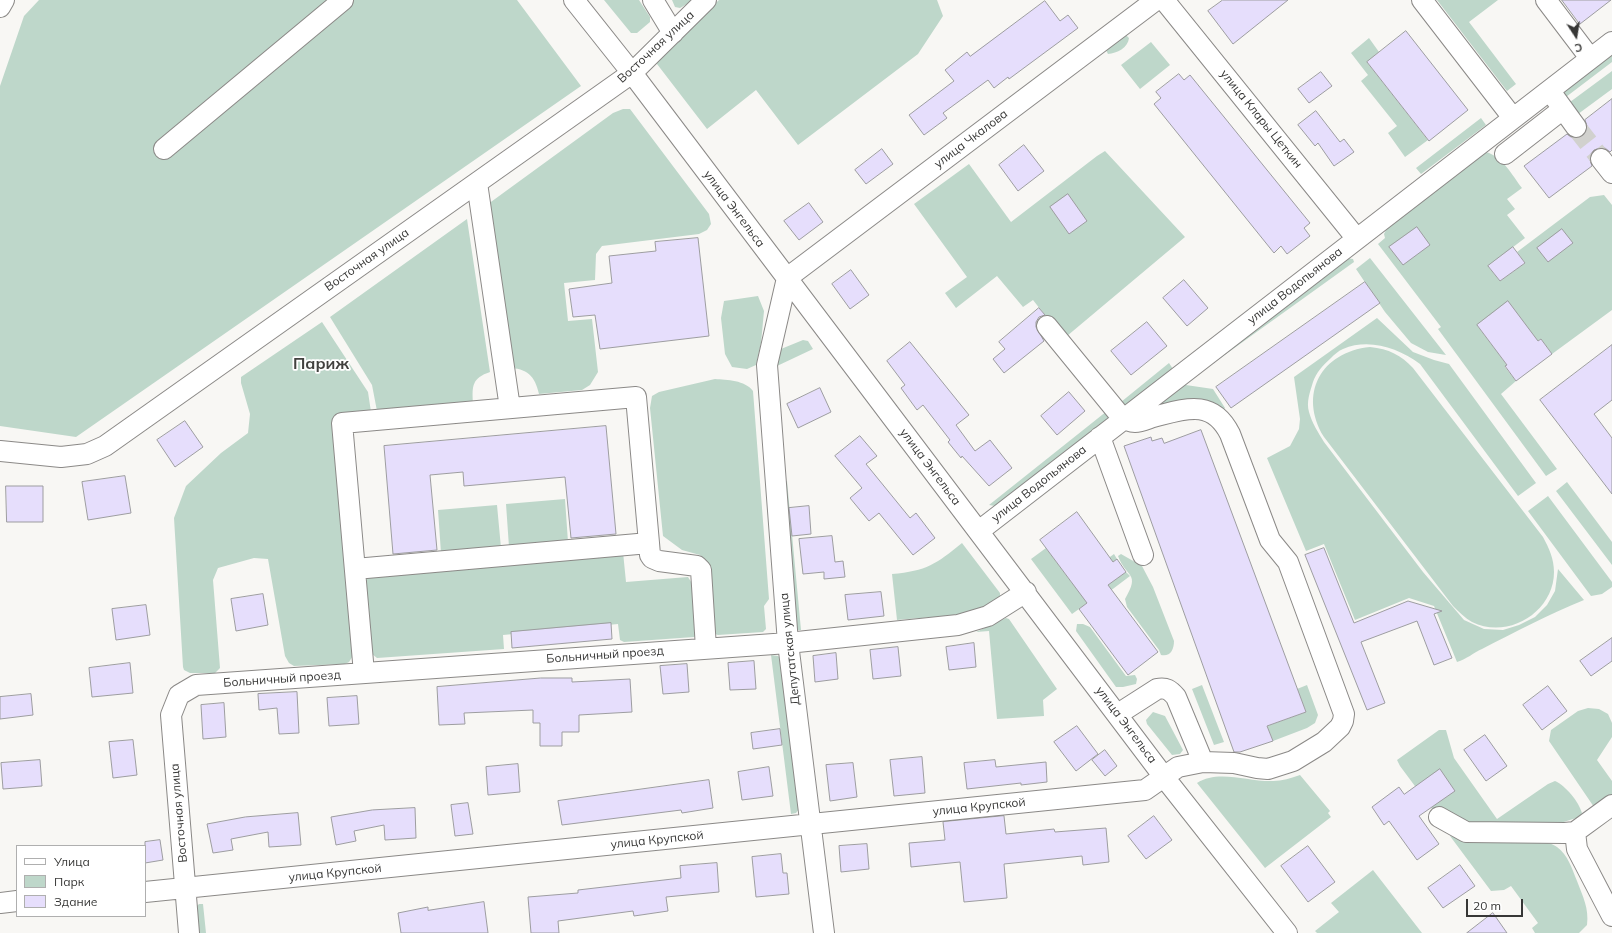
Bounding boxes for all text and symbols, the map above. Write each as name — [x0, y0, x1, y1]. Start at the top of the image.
street label: Восточная улица — [615, 8, 697, 86]
north arrow — [1556, 16, 1596, 56]
text: С — [1573, 40, 1584, 55]
street label: улица Клары Цеткин — [1217, 67, 1305, 171]
street label: улица Чкалова — [931, 107, 1011, 171]
street label: улица Энгельса — [700, 168, 768, 250]
street label: Восточная улица — [322, 226, 412, 294]
street label: улица Водопьянова — [1245, 245, 1345, 327]
district label: Париж — [293, 354, 349, 374]
street label: улица Энгельса — [896, 426, 964, 508]
street label: улица Водопьянова — [989, 443, 1089, 525]
street label: Депутатская улица — [777, 592, 803, 706]
street label: Больничный проезд — [546, 644, 664, 666]
street label: Больничный проезд — [223, 668, 341, 690]
street label: улица Энгельса — [1092, 684, 1160, 766]
street label: Восточная улица — [167, 763, 191, 863]
street label: улица Крупской — [932, 795, 1026, 819]
street label: улица Крупской — [610, 828, 704, 852]
legend — [16, 845, 146, 917]
text: Улица — [54, 854, 90, 869]
street label: улица Крупской — [288, 861, 382, 885]
text: Парк — [54, 874, 84, 889]
scale bar — [1468, 891, 1525, 917]
text: Здание — [54, 894, 97, 909]
text: 20 m — [1473, 898, 1501, 913]

